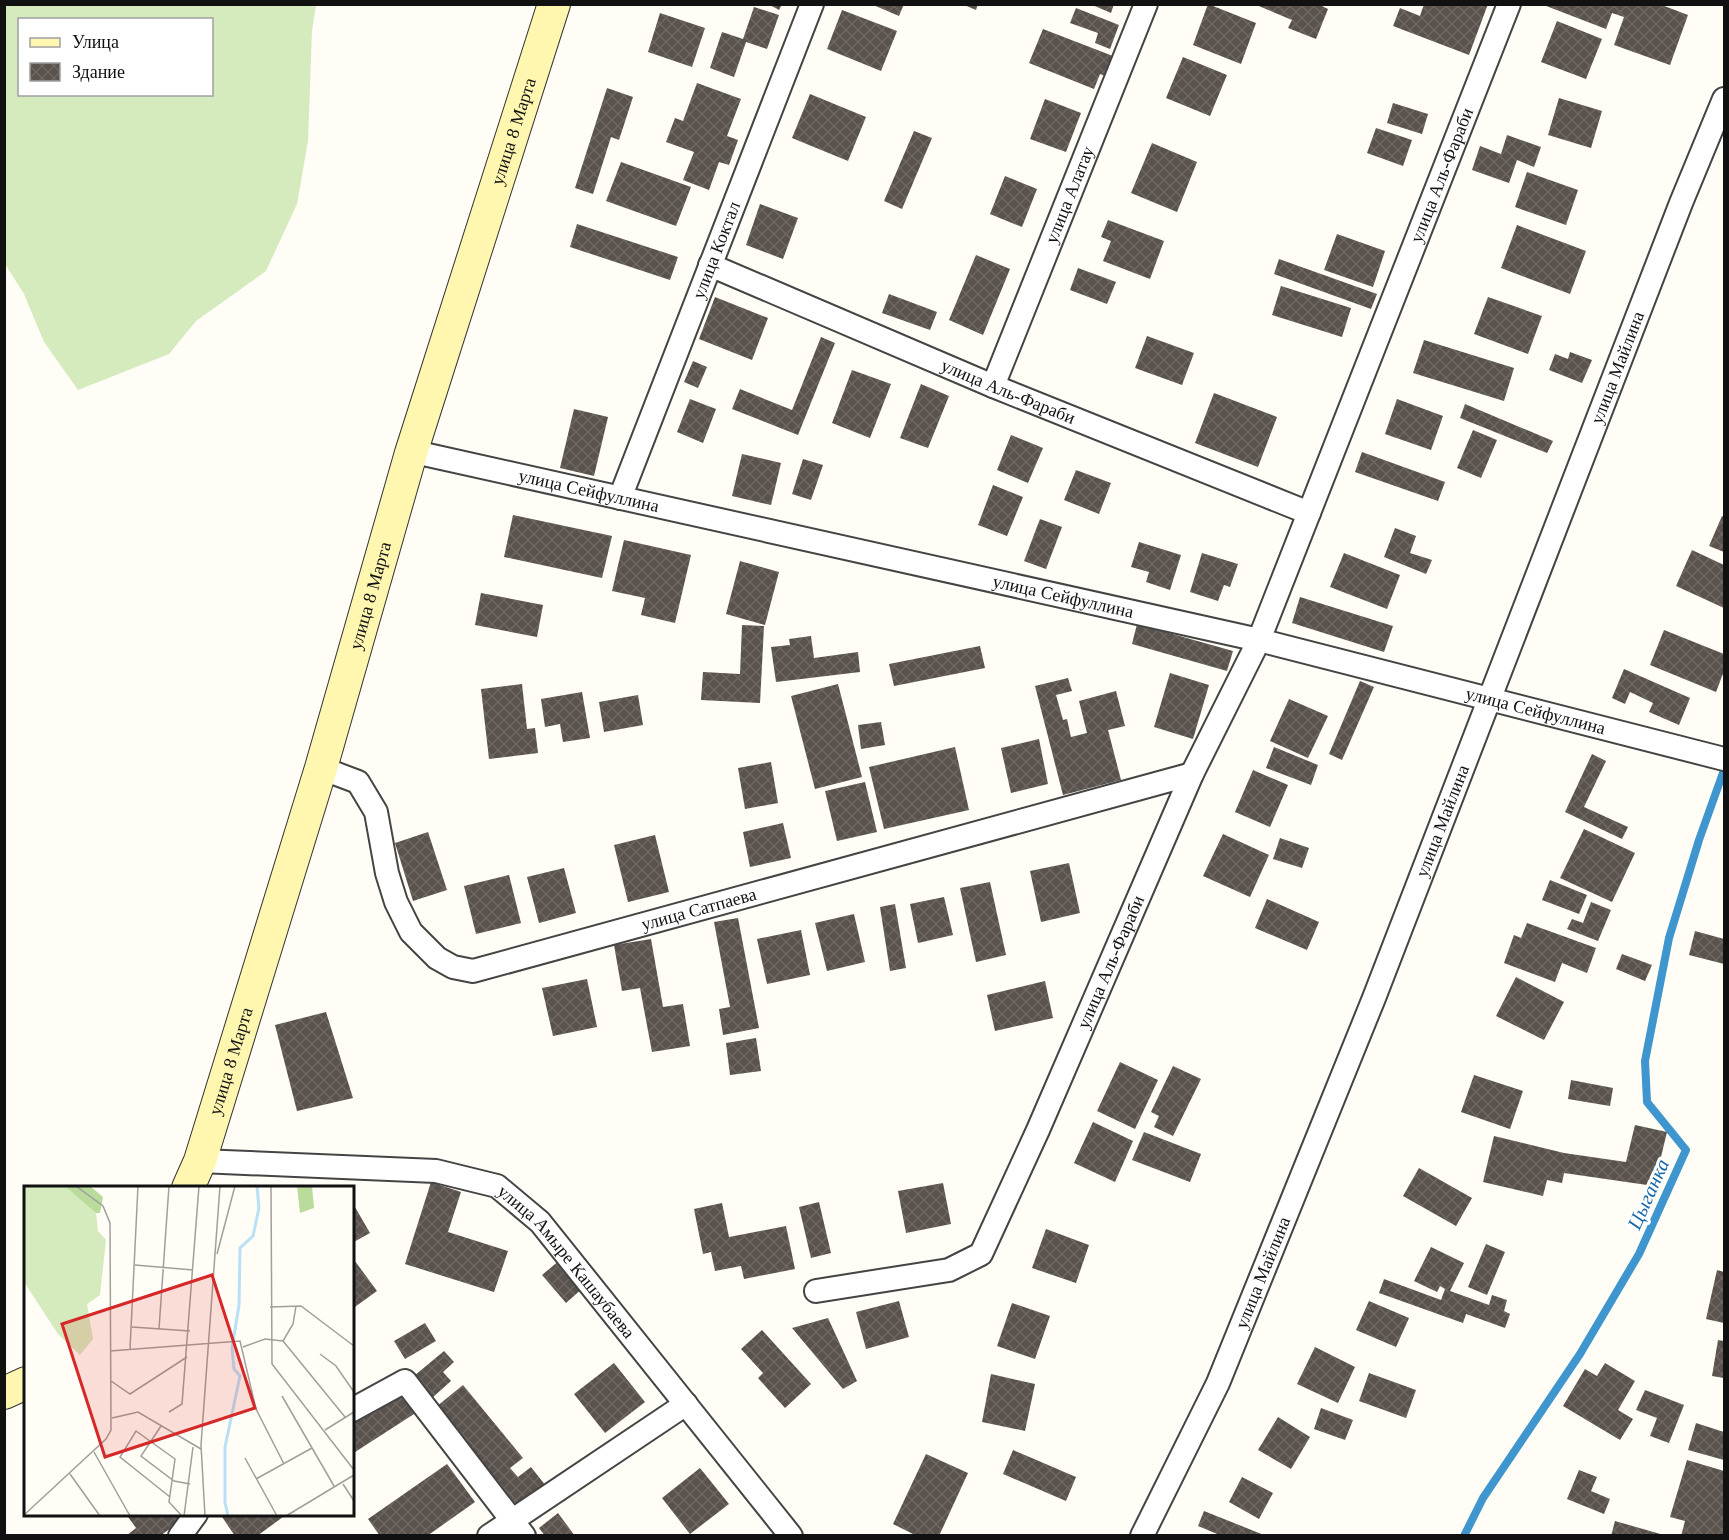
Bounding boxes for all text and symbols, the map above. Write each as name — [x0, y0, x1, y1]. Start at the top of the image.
legend — [18, 18, 213, 96]
text: Улица — [72, 32, 119, 52]
text: Здание — [72, 62, 125, 82]
street label: улица 8 Марта — [487, 75, 540, 187]
street label: улица Аль-Фараби — [1406, 105, 1477, 246]
street label: улица Алатау — [1041, 143, 1098, 246]
street label: улица Коктал — [688, 199, 744, 302]
street label: улица Майлина — [1587, 309, 1648, 427]
street label: улица Аль-Фараби — [938, 355, 1079, 428]
street label: улица Сейфуллина — [517, 465, 661, 516]
street label: улица 8 Марта — [345, 539, 395, 652]
street label: улица Сейфуллина — [991, 571, 1135, 622]
street label: улица Сейфуллина — [1464, 683, 1608, 738]
street label: улица Майлина — [1412, 762, 1473, 880]
street label: улица Сатпаева — [639, 884, 758, 934]
street label: улица Аль-Фараби — [1073, 892, 1148, 1032]
street label: улица 8 Марта — [205, 1005, 257, 1117]
water label: Цыганка — [1622, 1155, 1674, 1234]
street label: улица Амыре Кашаубаева — [494, 1181, 639, 1342]
inset map — [24, 1186, 354, 1516]
street label: улица Майлина — [1231, 1214, 1294, 1331]

